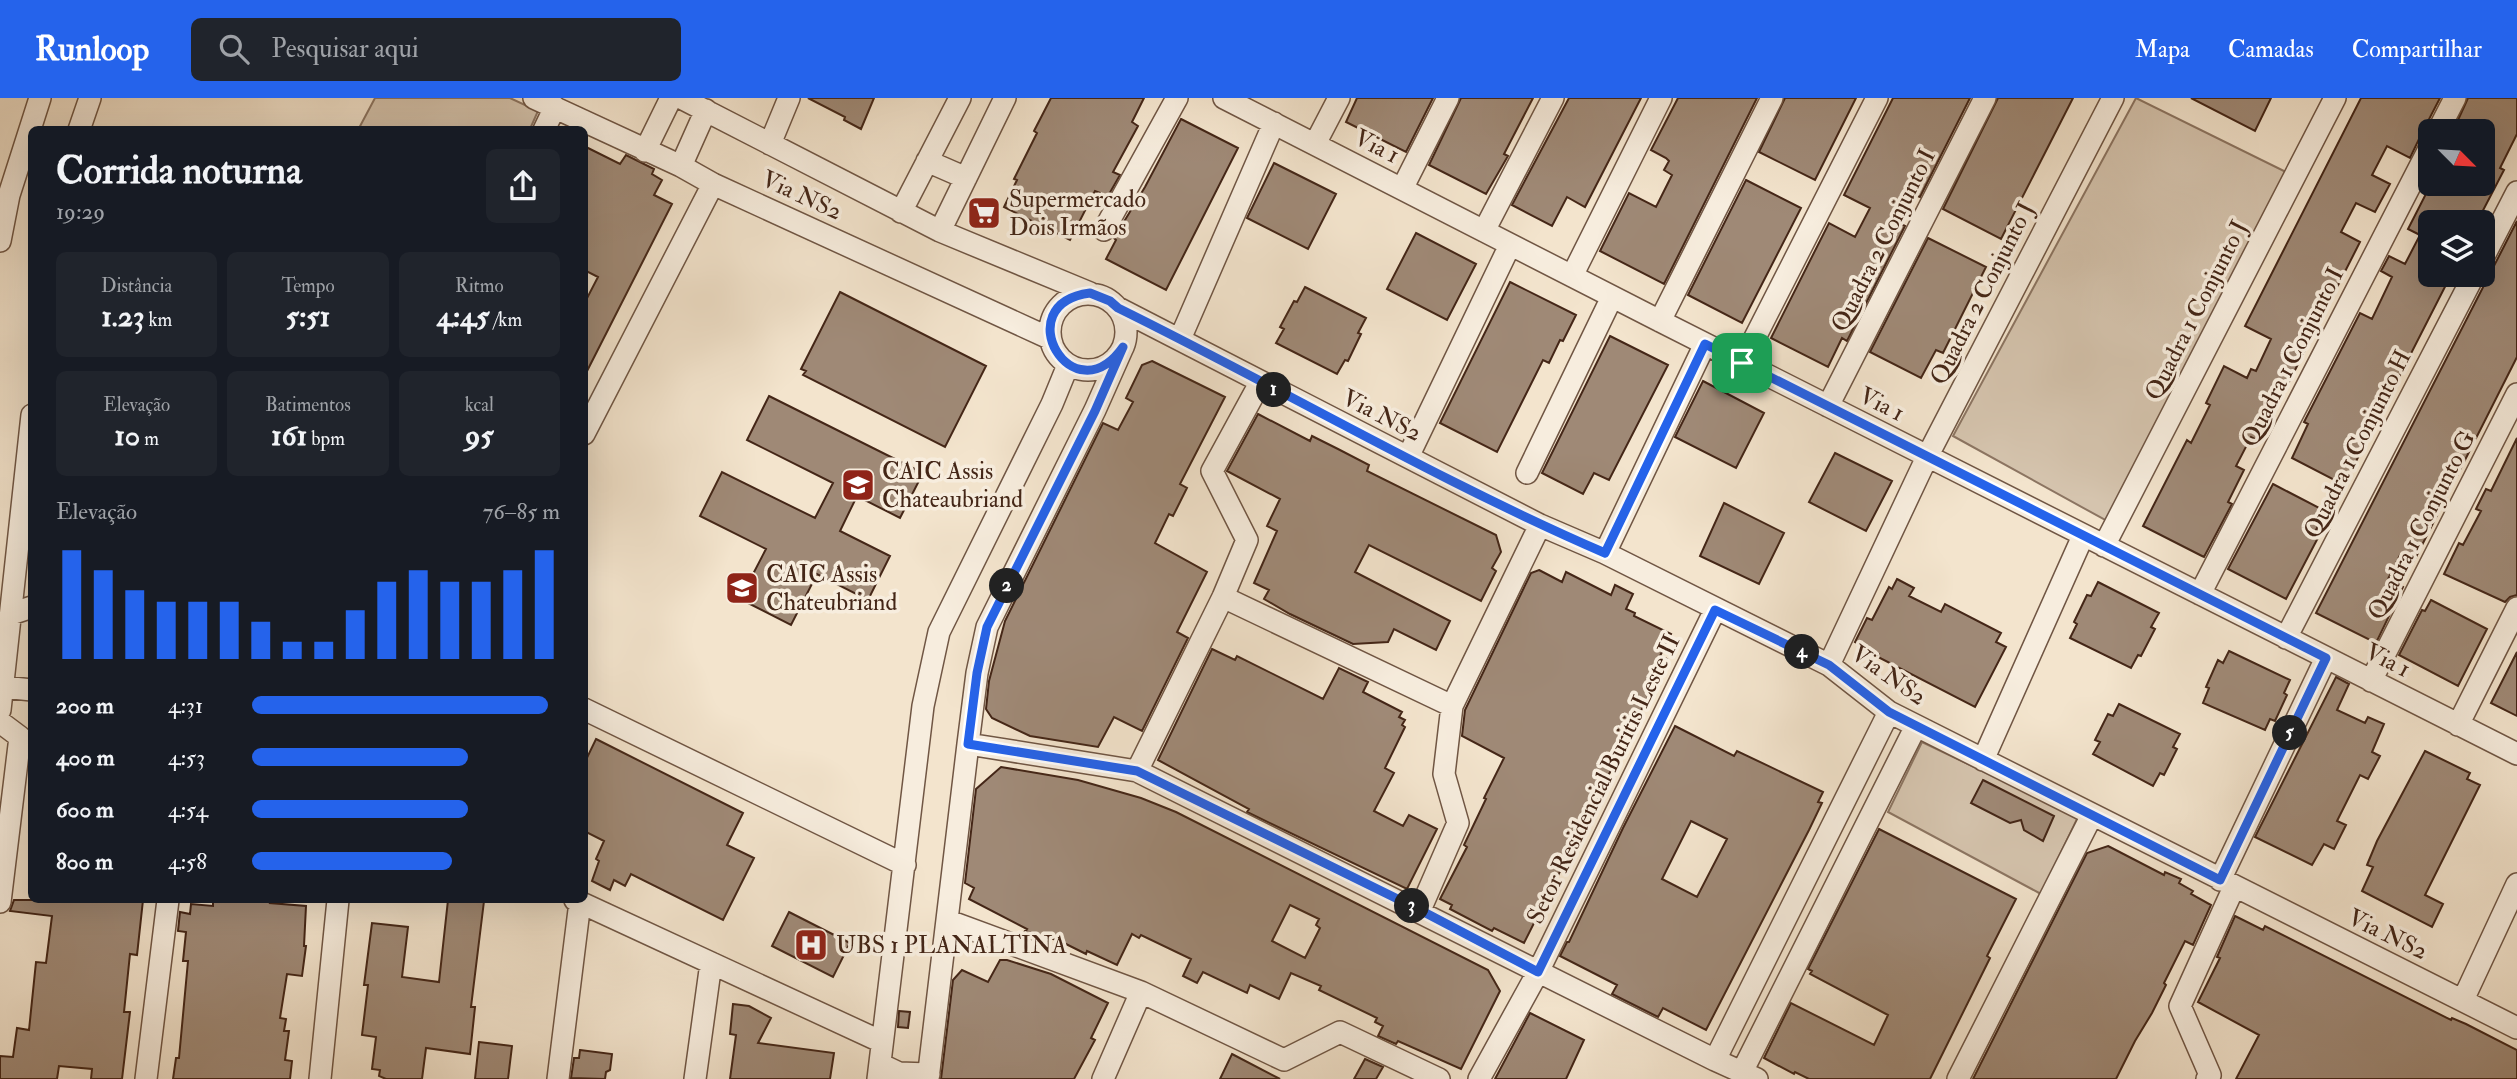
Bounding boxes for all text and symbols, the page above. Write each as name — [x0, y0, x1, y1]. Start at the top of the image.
search box — [191, 18, 681, 81]
text: Runloop — [35, 29, 149, 70]
icon: search — [215, 30, 253, 68]
text: Pesquisar aqui — [271, 33, 419, 65]
text: Mapa — [2135, 34, 2190, 65]
text: Camadas — [2228, 34, 2314, 65]
text: Compartilhar — [2352, 34, 2482, 65]
north arrow — [2418, 119, 2496, 196]
map controls — [2418, 119, 2495, 287]
street label: Via 1 — [1349, 122, 1405, 171]
street label: Quadra 2 Conjunto I — [1824, 144, 1943, 337]
text: Corrida noturna — [56, 147, 302, 195]
button: share — [486, 149, 560, 223]
street label: Via NS2 — [757, 163, 847, 228]
place label: Supermercado Dois Irmãos — [1009, 184, 1146, 243]
supermarket icon: Supermercado Dois Irmãos — [965, 194, 1003, 232]
street label: Quadra 2 Conjunto J — [1923, 196, 2042, 390]
text: 19:29 — [56, 197, 105, 226]
button: layers — [2418, 210, 2495, 287]
street label: Quadra 1 Conjunto J — [2138, 215, 2255, 405]
street label: Quadra 1 Conjunto I — [2234, 262, 2351, 452]
text: Distância — [101, 274, 172, 298]
text: Tempo — [281, 274, 335, 298]
text: Ritmo — [455, 274, 504, 298]
text: 1.23 — [101, 298, 144, 335]
text: 5:51 — [286, 298, 330, 335]
text: 4:45 — [436, 298, 489, 335]
text: km — [144, 308, 172, 332]
text: /km — [489, 308, 522, 332]
pin — [1712, 333, 1772, 393]
icon: arrive — [1723, 344, 1761, 382]
street label: Quadra 1 Conjunto H — [2297, 345, 2418, 544]
pin: 1 — [1256, 372, 1292, 408]
text: 1 — [1270, 377, 1277, 401]
street label: Via 1 — [1854, 380, 1910, 429]
street label: Via NS2 — [1337, 382, 1427, 449]
text: Elevação — [103, 393, 170, 417]
text: Batimentos — [265, 393, 351, 417]
text: kcal — [465, 393, 494, 417]
text: 10 — [114, 417, 140, 454]
text: 161 — [271, 417, 307, 454]
text: 95 — [465, 417, 494, 454]
street label: Quadra 1 Conjunto G — [2360, 426, 2482, 625]
text: m — [140, 427, 159, 451]
text: bpm — [307, 427, 345, 451]
place label: CAIC Assis Chateaubriand — [882, 456, 1023, 515]
school or university icon: CAIC Assis Chateaubriand — [839, 466, 877, 504]
text: Elevação — [56, 497, 137, 526]
text: 76–85 m — [483, 497, 560, 526]
place label: CAIC Assis Chateubriand — [766, 559, 897, 618]
pin: 2 — [990, 568, 1024, 603]
school or university icon: CAIC Assis Chateubriand — [723, 569, 761, 607]
text: 2 — [1002, 573, 1011, 597]
street label: Setor Residencial Buritis Leste II — [1520, 629, 1687, 929]
pin: 4 — [1784, 634, 1820, 670]
street label: Via 1 — [2360, 636, 2416, 685]
street label: Via NS2 — [1845, 638, 1933, 713]
text: 4 — [1796, 639, 1807, 663]
text: 200 m — [56, 691, 114, 720]
text: 4:31 — [168, 691, 203, 720]
pin: 5 — [2272, 716, 2308, 750]
text: 5 — [2285, 720, 2294, 744]
text: 400 m — [56, 743, 115, 772]
text: 4:53 — [168, 743, 205, 772]
text: 600 m — [56, 795, 114, 824]
text: 4:54 — [168, 795, 208, 824]
text: 800 m — [56, 847, 113, 876]
text: 4:58 — [168, 847, 207, 876]
pin: 3 — [1394, 888, 1430, 924]
text: 3 — [1408, 893, 1415, 917]
street label: Via NS2 — [2343, 902, 2433, 967]
hospital icon: UBS 1 PLANALTINA — [792, 926, 830, 964]
place label: UBS 1 PLANALTINA — [836, 930, 1067, 961]

